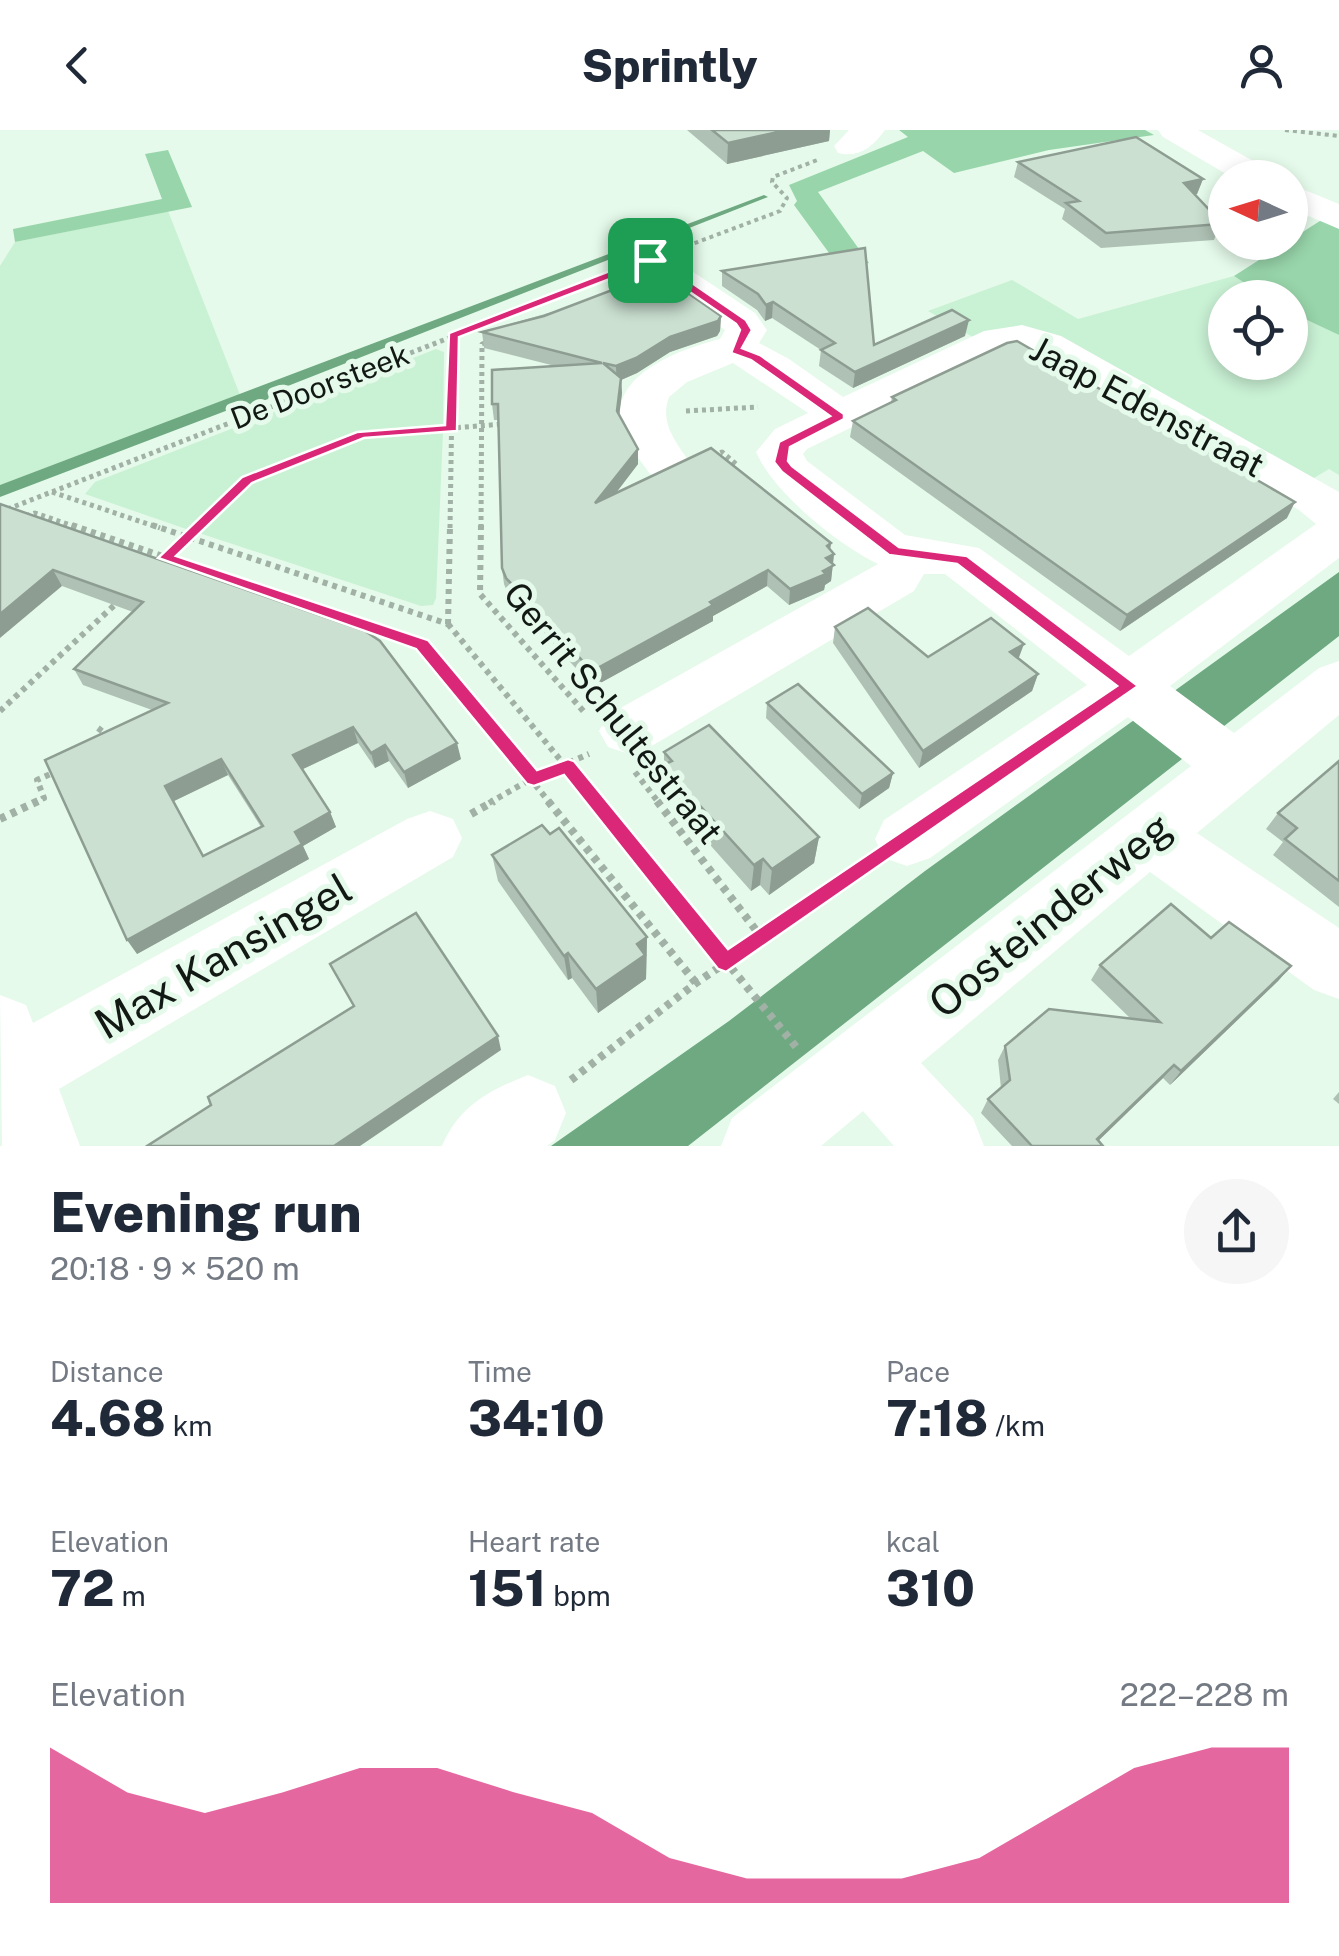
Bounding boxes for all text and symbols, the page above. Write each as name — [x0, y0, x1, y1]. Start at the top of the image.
icon: back — [50, 38, 105, 93]
icon: person — [1234, 38, 1289, 93]
text: Sprintly — [581, 39, 758, 92]
north arrow — [1208, 160, 1308, 260]
map controls — [1208, 160, 1308, 380]
pin — [608, 218, 693, 303]
icon: arrive — [623, 233, 678, 288]
button: locate — [1208, 280, 1308, 380]
street label: Jaap Edenstraat — [1023, 328, 1271, 485]
street label: De Doorsteek — [225, 336, 414, 437]
street label: Gerrit Schultestraat — [495, 574, 731, 852]
street label: Oosteinderweg — [919, 802, 1181, 1027]
street label: Max Kansingel — [86, 863, 359, 1049]
button: share — [1184, 1179, 1289, 1284]
text: Evening run — [50, 1180, 362, 1244]
text: 20:18 · 9 × 520 m — [50, 1250, 300, 1287]
text: Distance — [50, 1355, 164, 1388]
text: Time — [468, 1355, 532, 1388]
text: Pace — [886, 1355, 950, 1388]
text: 4.68 — [50, 1388, 166, 1447]
text: 34:10 — [468, 1388, 605, 1447]
text: 7:18 — [886, 1388, 988, 1447]
text: km — [166, 1409, 213, 1442]
text: /km — [988, 1409, 1045, 1442]
text: Elevation — [50, 1525, 169, 1558]
text: Heart rate — [468, 1525, 600, 1558]
text: kcal — [886, 1525, 940, 1558]
text: 72 — [50, 1558, 115, 1617]
text: 151 — [468, 1558, 546, 1617]
text: 310 — [886, 1558, 975, 1617]
text: m — [115, 1579, 146, 1612]
text: bpm — [546, 1579, 611, 1612]
text: Elevation — [50, 1676, 186, 1713]
text: 222–228 m — [1120, 1676, 1289, 1713]

